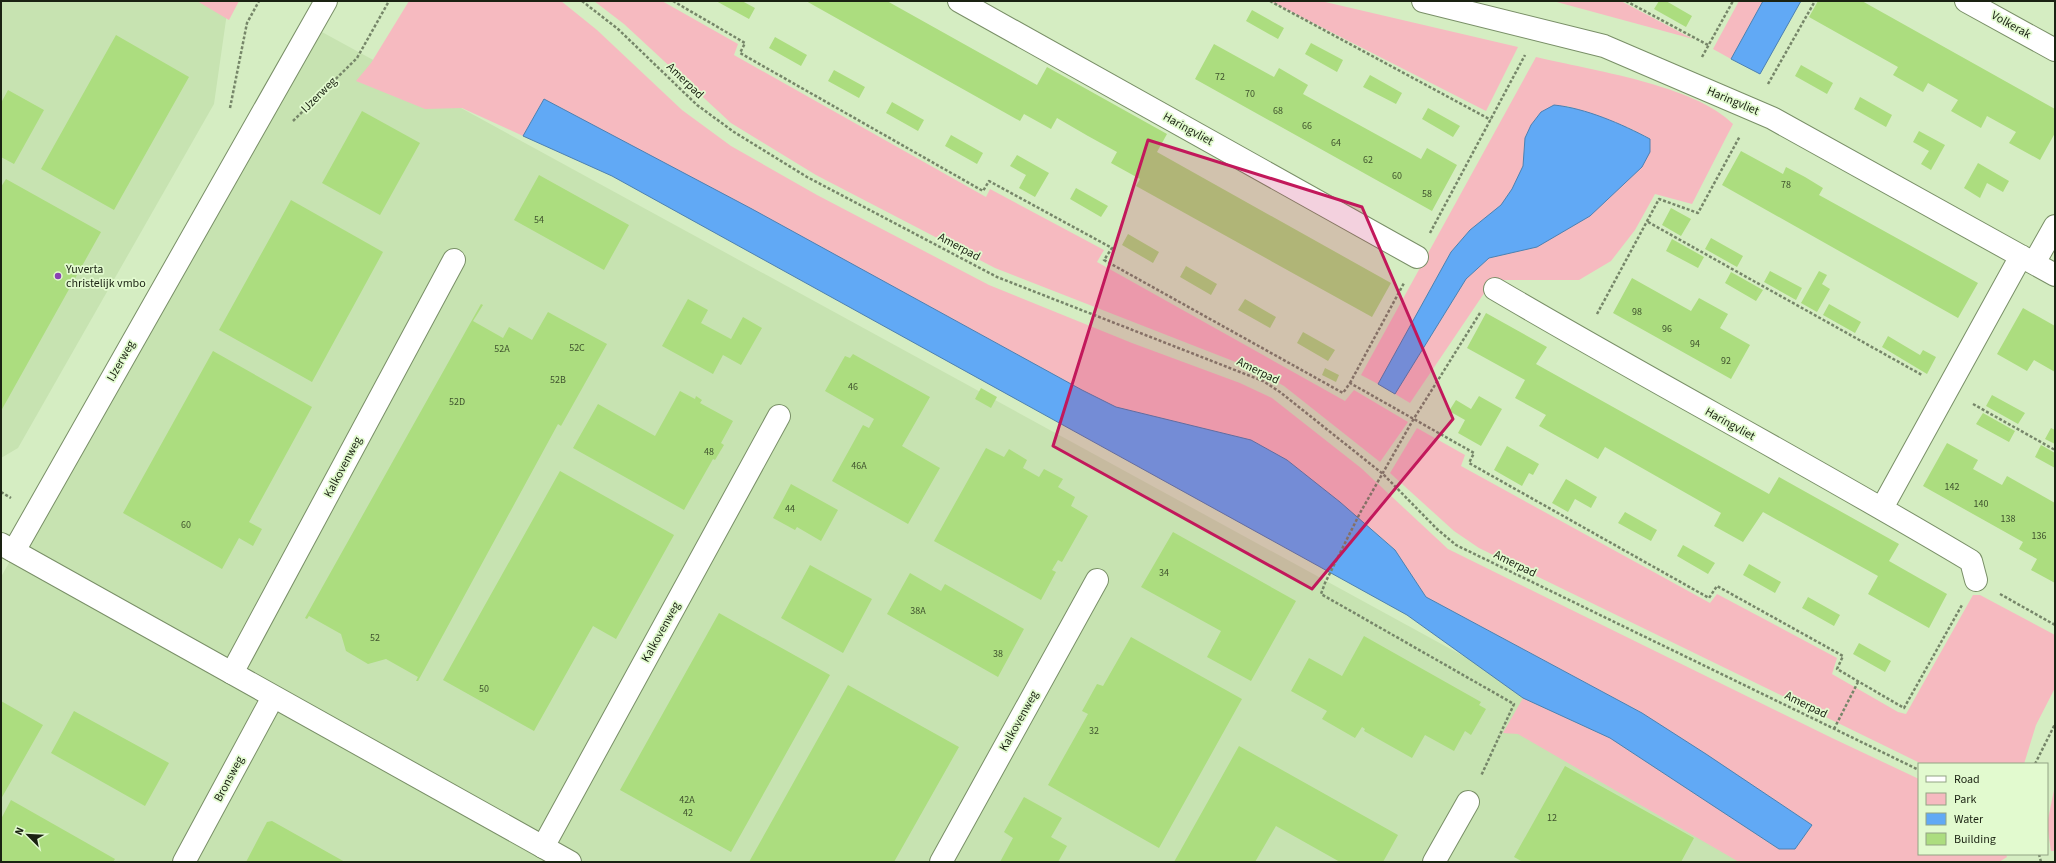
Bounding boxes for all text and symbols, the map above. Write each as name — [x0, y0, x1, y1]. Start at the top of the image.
street label: Volkerak — [1988, 7, 2034, 43]
street label: Amerpad — [663, 59, 707, 103]
house number: 72 — [1215, 70, 1225, 84]
street label: IJzerweg — [297, 73, 341, 117]
street label: Haringvliet — [1704, 82, 1762, 120]
house number: 70 — [1245, 87, 1255, 101]
house number: 68 — [1273, 104, 1283, 118]
street label: Haringvliet — [1160, 108, 1216, 150]
house number: 66 — [1302, 119, 1312, 133]
house number: 64 — [1331, 136, 1341, 150]
house number: 62 — [1363, 153, 1373, 167]
house number: 60 — [1392, 169, 1402, 183]
house number: 78 — [1781, 178, 1791, 192]
house number: 58 — [1422, 187, 1432, 201]
house number: 54 — [534, 213, 544, 227]
street label: Amerpad — [935, 229, 983, 265]
place label: Yuverta christelijk vmbo — [65, 261, 146, 292]
marker: Yuverta christelijk vmbo — [53, 271, 63, 281]
house number: 98 — [1632, 305, 1642, 319]
house number: 96 — [1662, 322, 1672, 336]
street label: IJzerweg — [103, 337, 139, 385]
house number: 94 — [1690, 337, 1700, 351]
house number: 52C — [569, 341, 585, 355]
house number: 52A — [494, 342, 510, 356]
street label: Amerpad — [1234, 353, 1282, 389]
house number: 92 — [1721, 354, 1731, 368]
house number: 52B — [550, 373, 566, 387]
house number: 46 — [848, 380, 858, 394]
house number: 52D — [449, 395, 465, 409]
street label: Haringvliet — [1702, 403, 1758, 445]
street label: Kalkovenweg — [320, 434, 366, 500]
house number: 48 — [704, 445, 714, 459]
house number: 46A — [851, 459, 867, 473]
house number: 142 — [1945, 480, 1959, 494]
house number: 140 — [1974, 497, 1988, 511]
house number: 44 — [785, 502, 795, 516]
house number: 138 — [2001, 512, 2015, 526]
house number: 60 — [181, 518, 191, 532]
house number: 136 — [2032, 529, 2046, 543]
street label: Amerpad — [1491, 546, 1539, 582]
house number: 34 — [1159, 566, 1169, 580]
street label: Kalkovenweg — [637, 599, 685, 665]
house number: 38A — [910, 604, 926, 618]
house number: 52 — [370, 631, 380, 645]
house number: 38 — [993, 647, 1003, 661]
house number: 50 — [479, 682, 489, 696]
street label: Amerpad — [1782, 687, 1830, 723]
street label: Kalkovenweg — [995, 688, 1043, 754]
house number: 32 — [1089, 724, 1099, 738]
street label: Bronsweg — [210, 753, 248, 805]
legend — [1918, 763, 2048, 855]
text: Road — [1954, 771, 1980, 788]
text: Park — [1954, 791, 1976, 808]
house number: 42A — [679, 793, 695, 807]
house number: 42 — [683, 806, 693, 820]
house number: 12 — [1547, 811, 1557, 825]
text: Water — [1954, 811, 1984, 828]
north arrow — [8, 815, 48, 855]
text: N — [11, 825, 28, 838]
text: Building — [1954, 831, 1996, 848]

